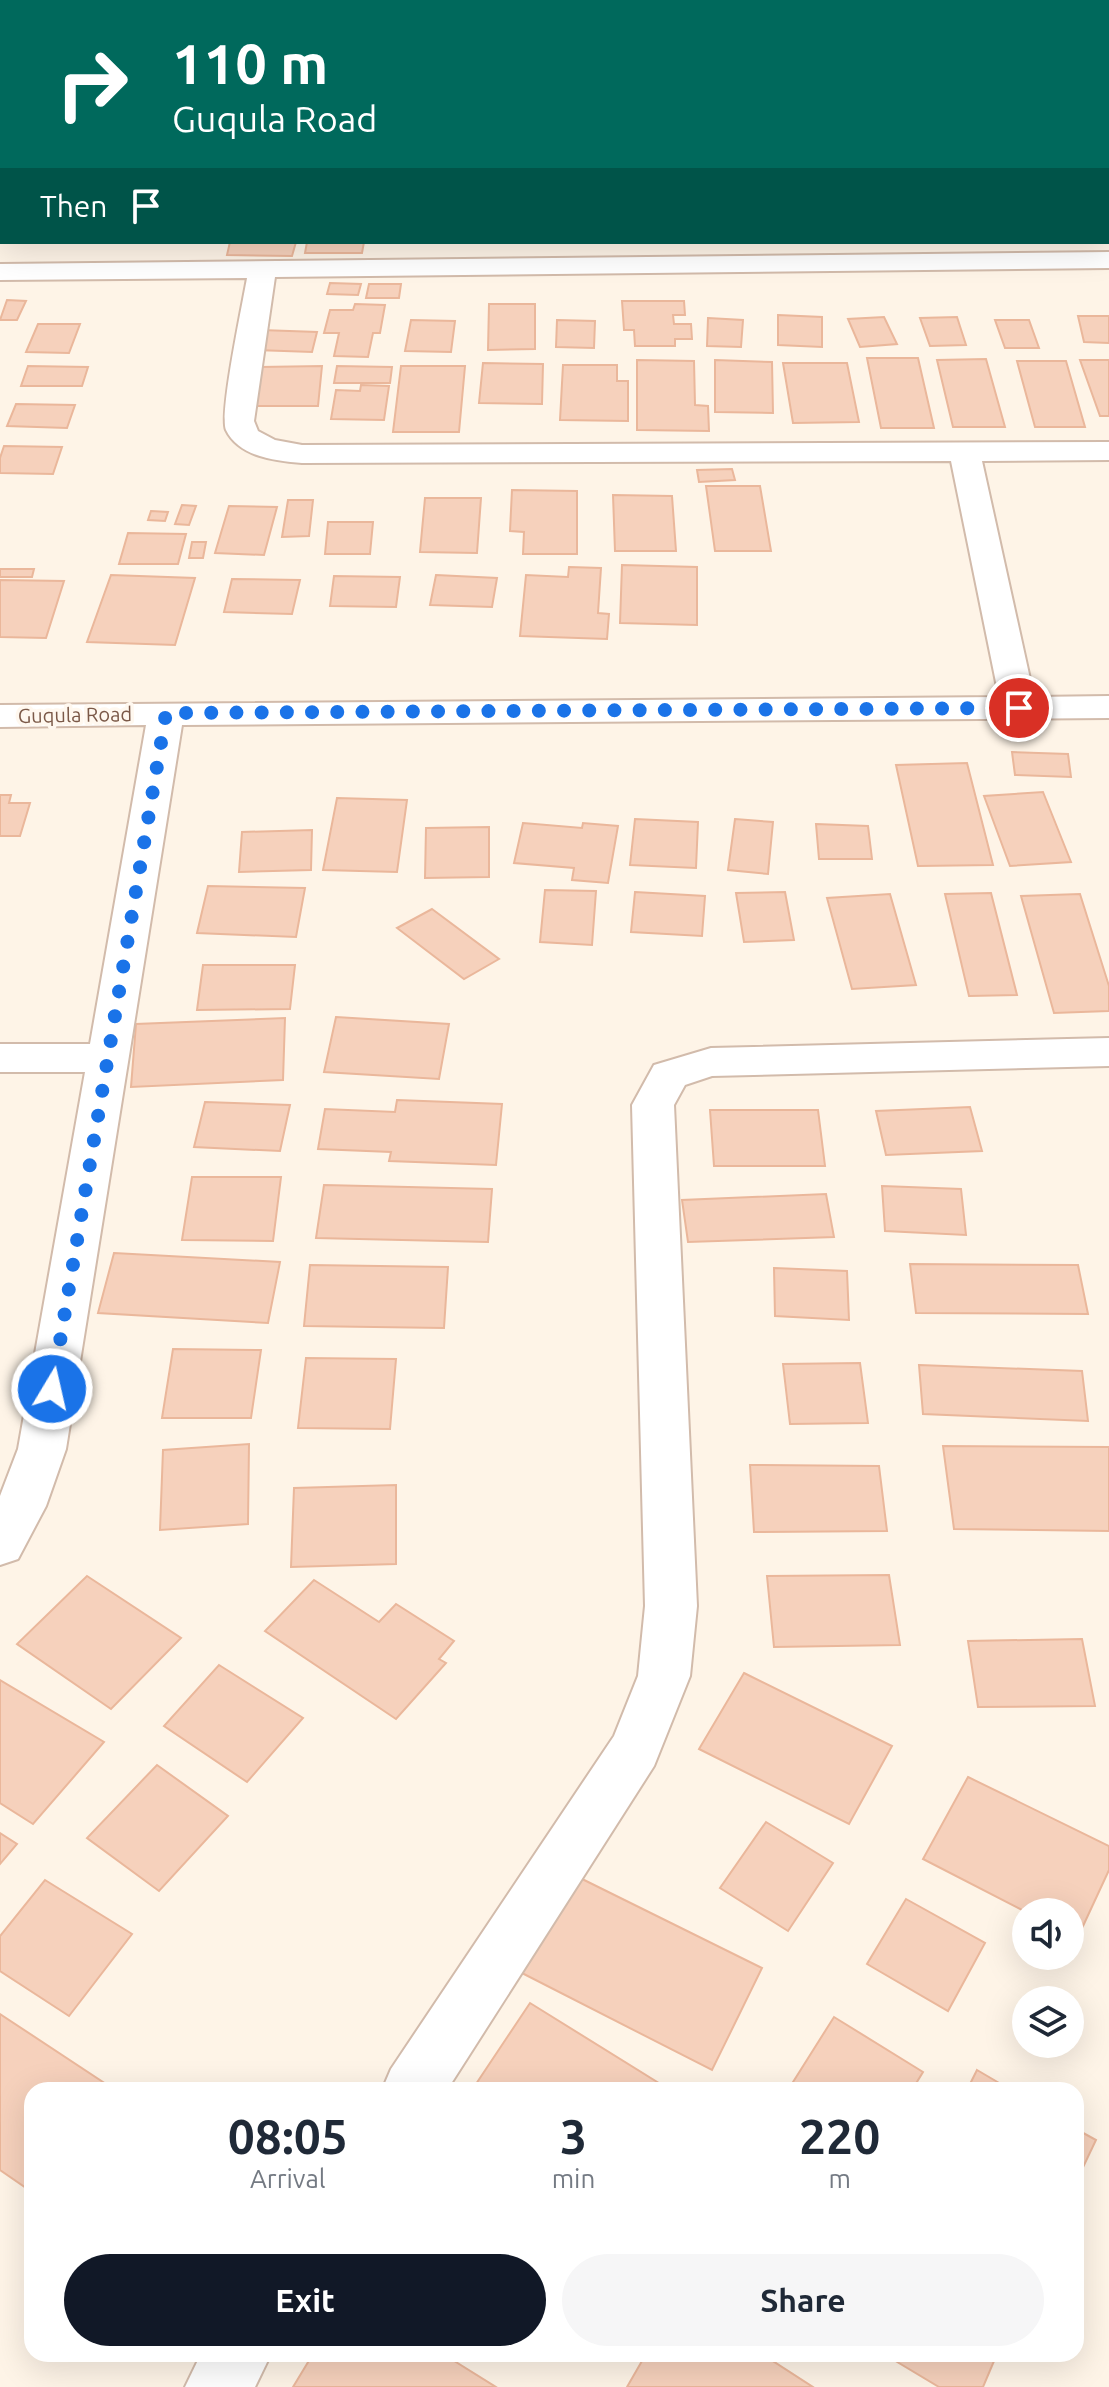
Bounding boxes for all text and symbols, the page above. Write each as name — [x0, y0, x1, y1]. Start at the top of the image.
icon: right — [40, 32, 144, 136]
text: 110 m — [172, 32, 328, 95]
text: Guqula Road — [172, 98, 377, 139]
icon: arrive — [124, 184, 168, 228]
text: Then — [40, 189, 108, 223]
pin — [985, 674, 1053, 742]
icon: arrive — [997, 686, 1041, 730]
street label: Guqula Road — [18, 702, 132, 727]
position arrow — [10, 1347, 94, 1431]
map controls — [1012, 1898, 1084, 2058]
button: sound — [1012, 1898, 1084, 1970]
button: layers — [1012, 1986, 1084, 2058]
text: 08:05 — [228, 2109, 348, 2163]
text: 3 — [560, 2109, 587, 2163]
text: 220 — [799, 2109, 880, 2163]
text: Arrival — [250, 2164, 326, 2193]
text: min — [552, 2164, 595, 2193]
text: m — [828, 2164, 851, 2193]
button: Exit — [64, 2254, 546, 2346]
button: Share — [562, 2254, 1044, 2346]

